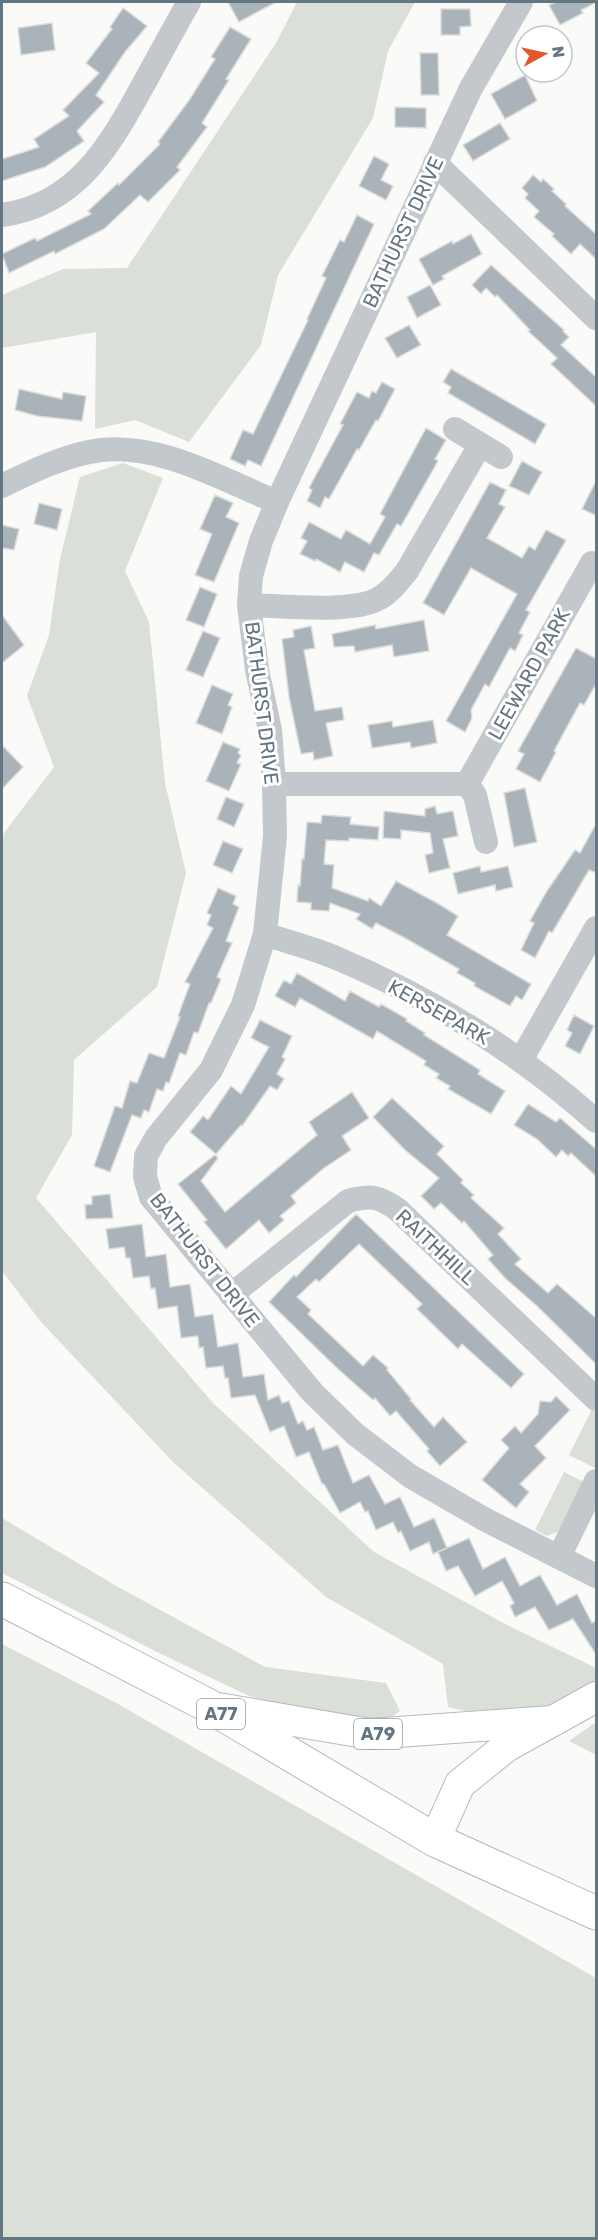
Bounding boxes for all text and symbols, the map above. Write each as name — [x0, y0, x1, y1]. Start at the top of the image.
north arrow — [514, 24, 574, 84]
text: N — [548, 45, 569, 59]
street label: BATHURST DRIVE — [357, 153, 449, 311]
street label: LEEWARD PARK — [483, 604, 575, 744]
street label: BATHURST DRIVE — [240, 620, 284, 786]
street label: KERSEPARK — [384, 974, 494, 1050]
street label: BATHURST DRIVE — [145, 1188, 265, 1332]
street label: RAITHHILL — [391, 1204, 481, 1290]
road number: A77 — [197, 1699, 245, 1729]
road number: A79 — [354, 1719, 402, 1749]

